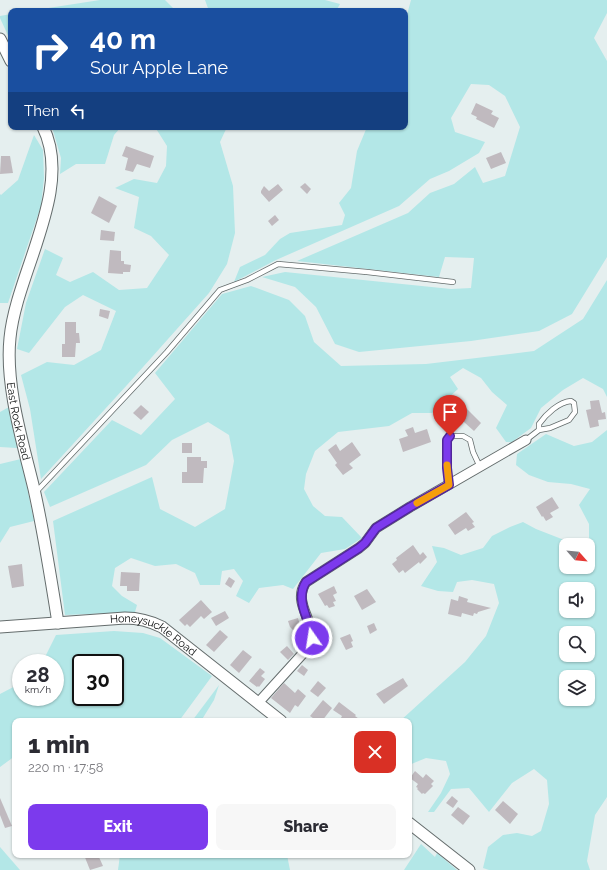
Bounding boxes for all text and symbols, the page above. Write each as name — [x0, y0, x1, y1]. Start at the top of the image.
text: 40 m — [90, 23, 156, 56]
icon: right — [24, 24, 76, 76]
text: Sour Apple Lane — [90, 57, 228, 78]
icon: left — [67, 100, 89, 122]
text: Then — [24, 102, 59, 120]
street label: East Rock Road — [4, 381, 33, 462]
pin — [433, 395, 467, 436]
icon: arrive — [439, 401, 461, 423]
north arrow — [559, 538, 595, 574]
map controls — [559, 538, 595, 706]
button: sound — [559, 582, 595, 618]
street label: Honeysuckle Road — [109, 611, 199, 658]
position arrow — [291, 617, 333, 659]
button: search — [559, 626, 595, 662]
speed limit sign: 30 — [72, 654, 124, 706]
text: 28 — [26, 663, 50, 687]
button: layers — [559, 670, 595, 706]
text: km/h — [25, 684, 51, 695]
text: 1 min — [28, 730, 90, 759]
button: close — [354, 731, 396, 773]
text: 220 m · 17:58 — [28, 760, 104, 775]
button: Exit — [28, 804, 208, 850]
button: Share — [216, 804, 396, 850]

